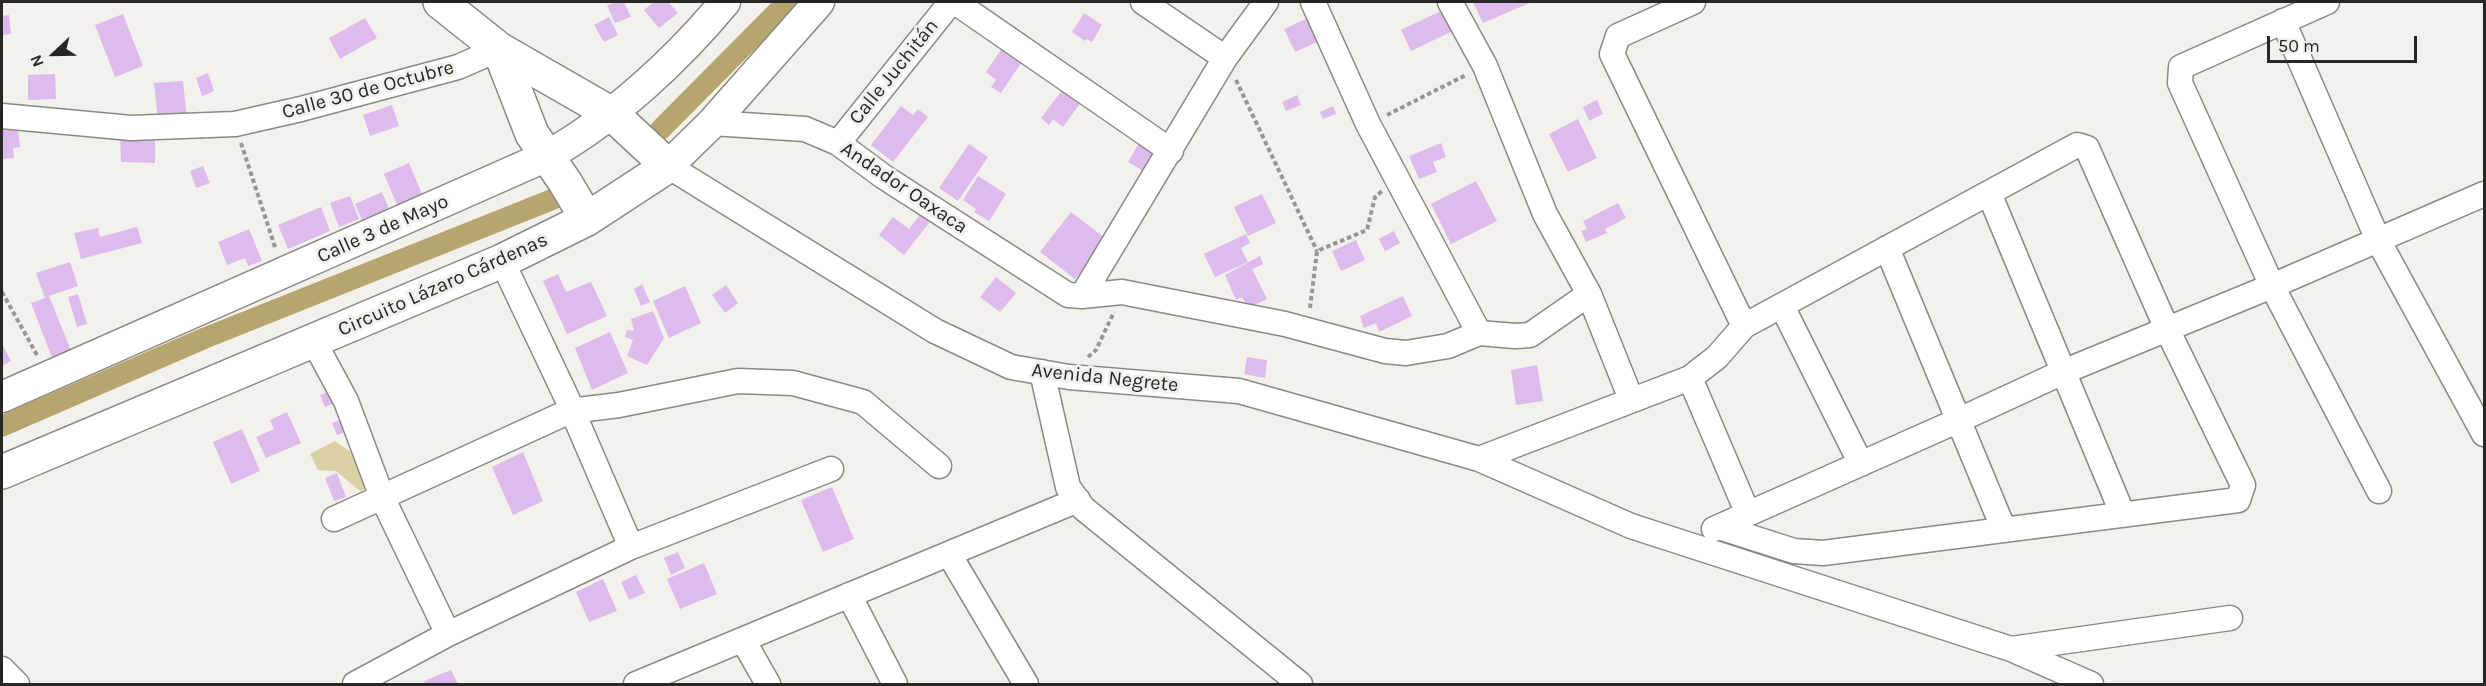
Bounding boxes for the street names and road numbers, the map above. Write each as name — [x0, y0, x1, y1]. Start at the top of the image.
street label: Calle Juchitán — [844, 14, 944, 130]
street label: Calle 30 de Octubre — [279, 56, 457, 124]
street label: Andador Oaxaca — [836, 137, 972, 239]
street label: Calle 3 de Mayo — [314, 189, 452, 269]
street label: Circuito Lázaro Cárdenas — [334, 228, 552, 342]
street label: Avenida Negrete — [1030, 358, 1180, 398]

